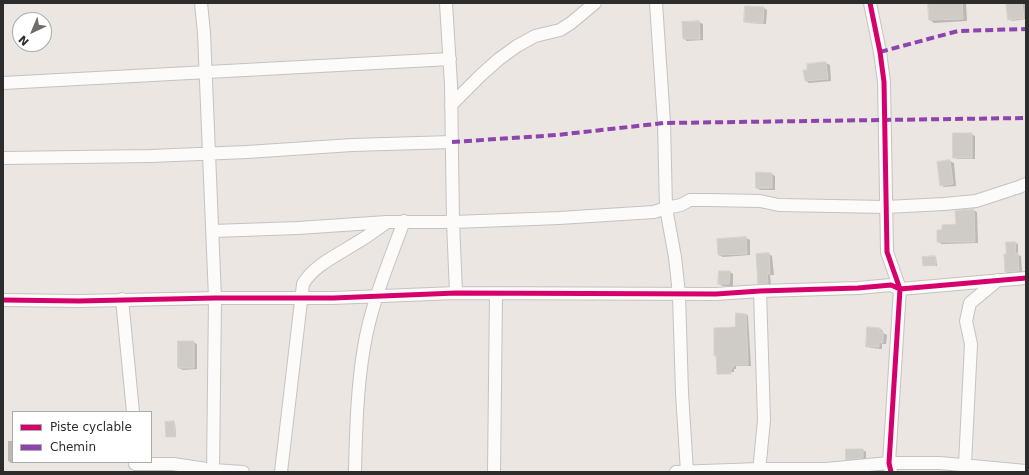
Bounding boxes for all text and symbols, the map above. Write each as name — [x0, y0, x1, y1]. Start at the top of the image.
north arrow — [12, 12, 52, 52]
text: N — [16, 32, 32, 48]
legend — [12, 411, 152, 463]
text: Piste cyclable — [50, 420, 132, 434]
text: Chemin — [50, 440, 96, 454]

